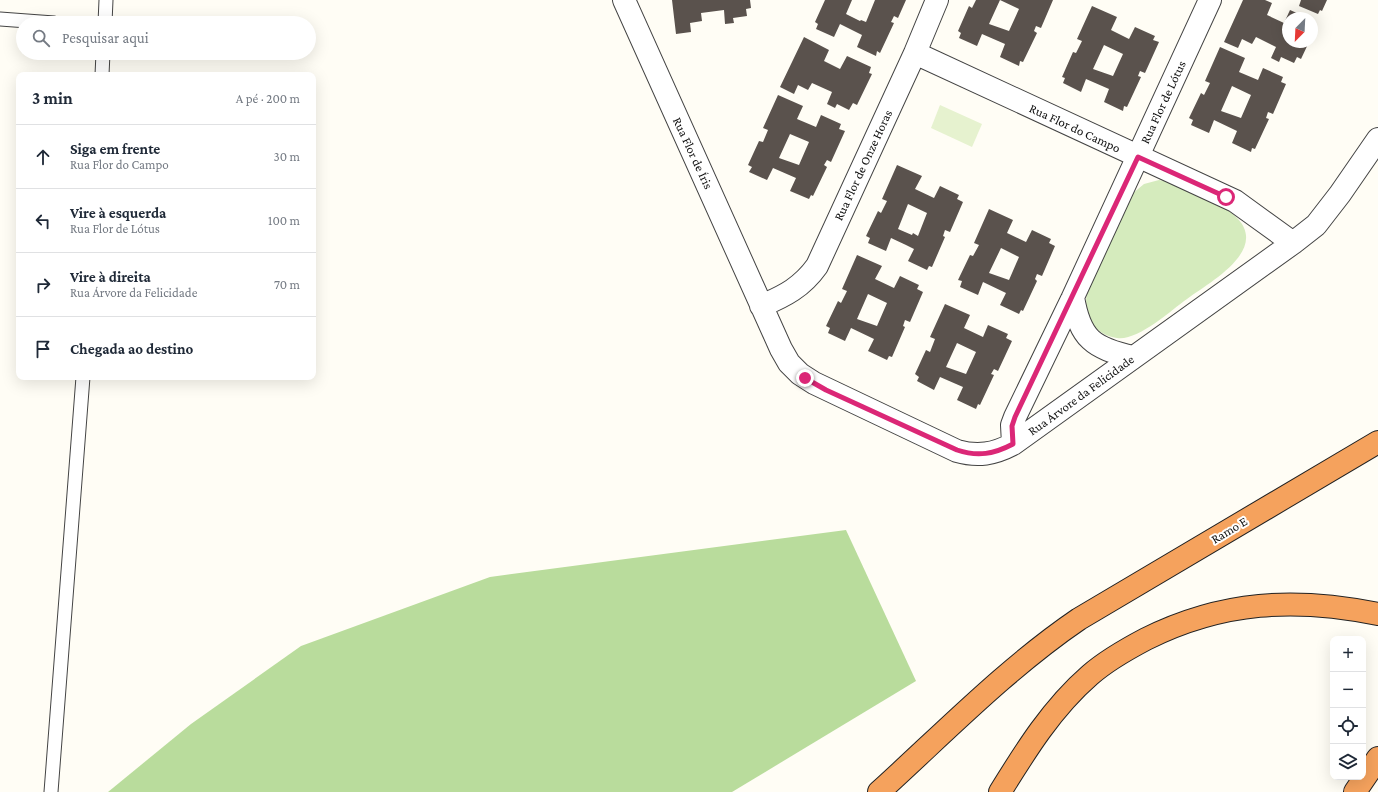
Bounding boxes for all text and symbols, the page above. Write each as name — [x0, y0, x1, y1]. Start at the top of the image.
north arrow — [1282, 12, 1318, 48]
search box — [16, 16, 316, 60]
icon: search — [30, 27, 52, 49]
text: Pesquisar aqui — [62, 30, 149, 46]
street label: Rua Flor de Lótus — [1137, 58, 1189, 146]
text: 3 min — [32, 89, 73, 108]
text: A pé · 200 m — [236, 91, 300, 106]
street label: Rua Flor do Campo — [1027, 100, 1123, 156]
street label: Rua Flor de Onze Horas — [831, 107, 895, 223]
street label: Rua Flor de Íris — [670, 115, 716, 191]
text: Siga em frente — [70, 141, 160, 157]
icon: ahead — [32, 146, 54, 168]
text: 30 m — [274, 149, 300, 164]
text: Rua Flor do Campo — [70, 157, 169, 172]
route start — [1217, 188, 1235, 206]
text: Vire à esquerda — [70, 205, 166, 221]
icon: left — [32, 210, 54, 232]
text: 100 m — [268, 213, 300, 228]
text: Rua Flor de Lótus — [70, 221, 160, 236]
text: Vire à direita — [70, 269, 151, 285]
icon: right — [32, 274, 54, 296]
text: 70 m — [274, 277, 300, 292]
text: Rua Árvore da Felicidade — [70, 285, 197, 300]
icon: arrive — [32, 338, 54, 360]
text: Chegada ao destino — [70, 341, 193, 357]
street label: Rua Árvore da Felicidade — [1025, 351, 1137, 439]
route end — [796, 369, 814, 387]
street label: Ramo E — [1208, 513, 1250, 547]
map controls — [1330, 636, 1366, 780]
button: + — [1330, 636, 1366, 672]
button: − — [1330, 672, 1366, 708]
button: locate — [1330, 708, 1366, 744]
button: layers — [1330, 744, 1366, 780]

